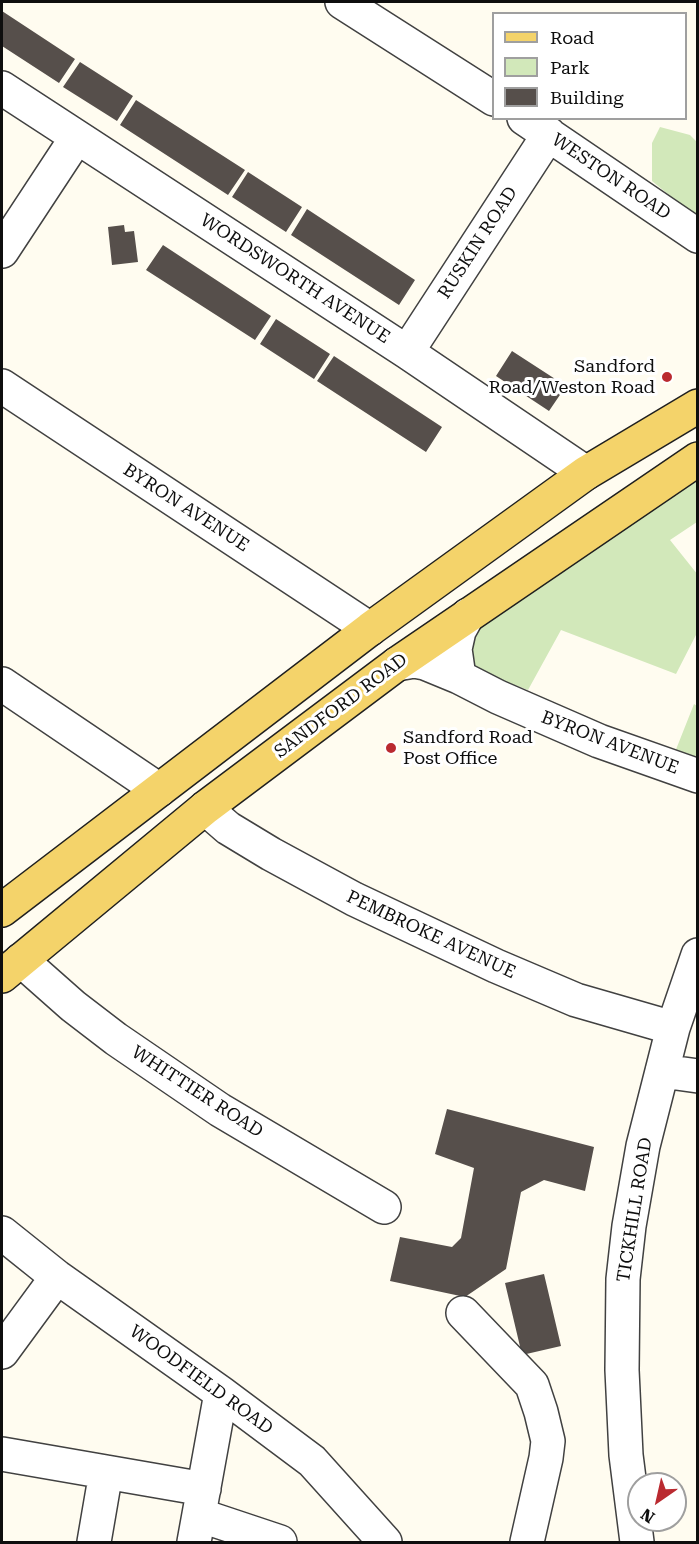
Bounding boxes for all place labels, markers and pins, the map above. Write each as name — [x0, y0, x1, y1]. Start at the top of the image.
place label: Sandford Road/Weston Road — [488, 356, 655, 398]
marker: Sandford Road/Weston Road — [660, 370, 674, 384]
place label: Sandford Road Post Office — [403, 727, 533, 770]
marker: Sandford Road Post Office — [384, 741, 398, 755]

